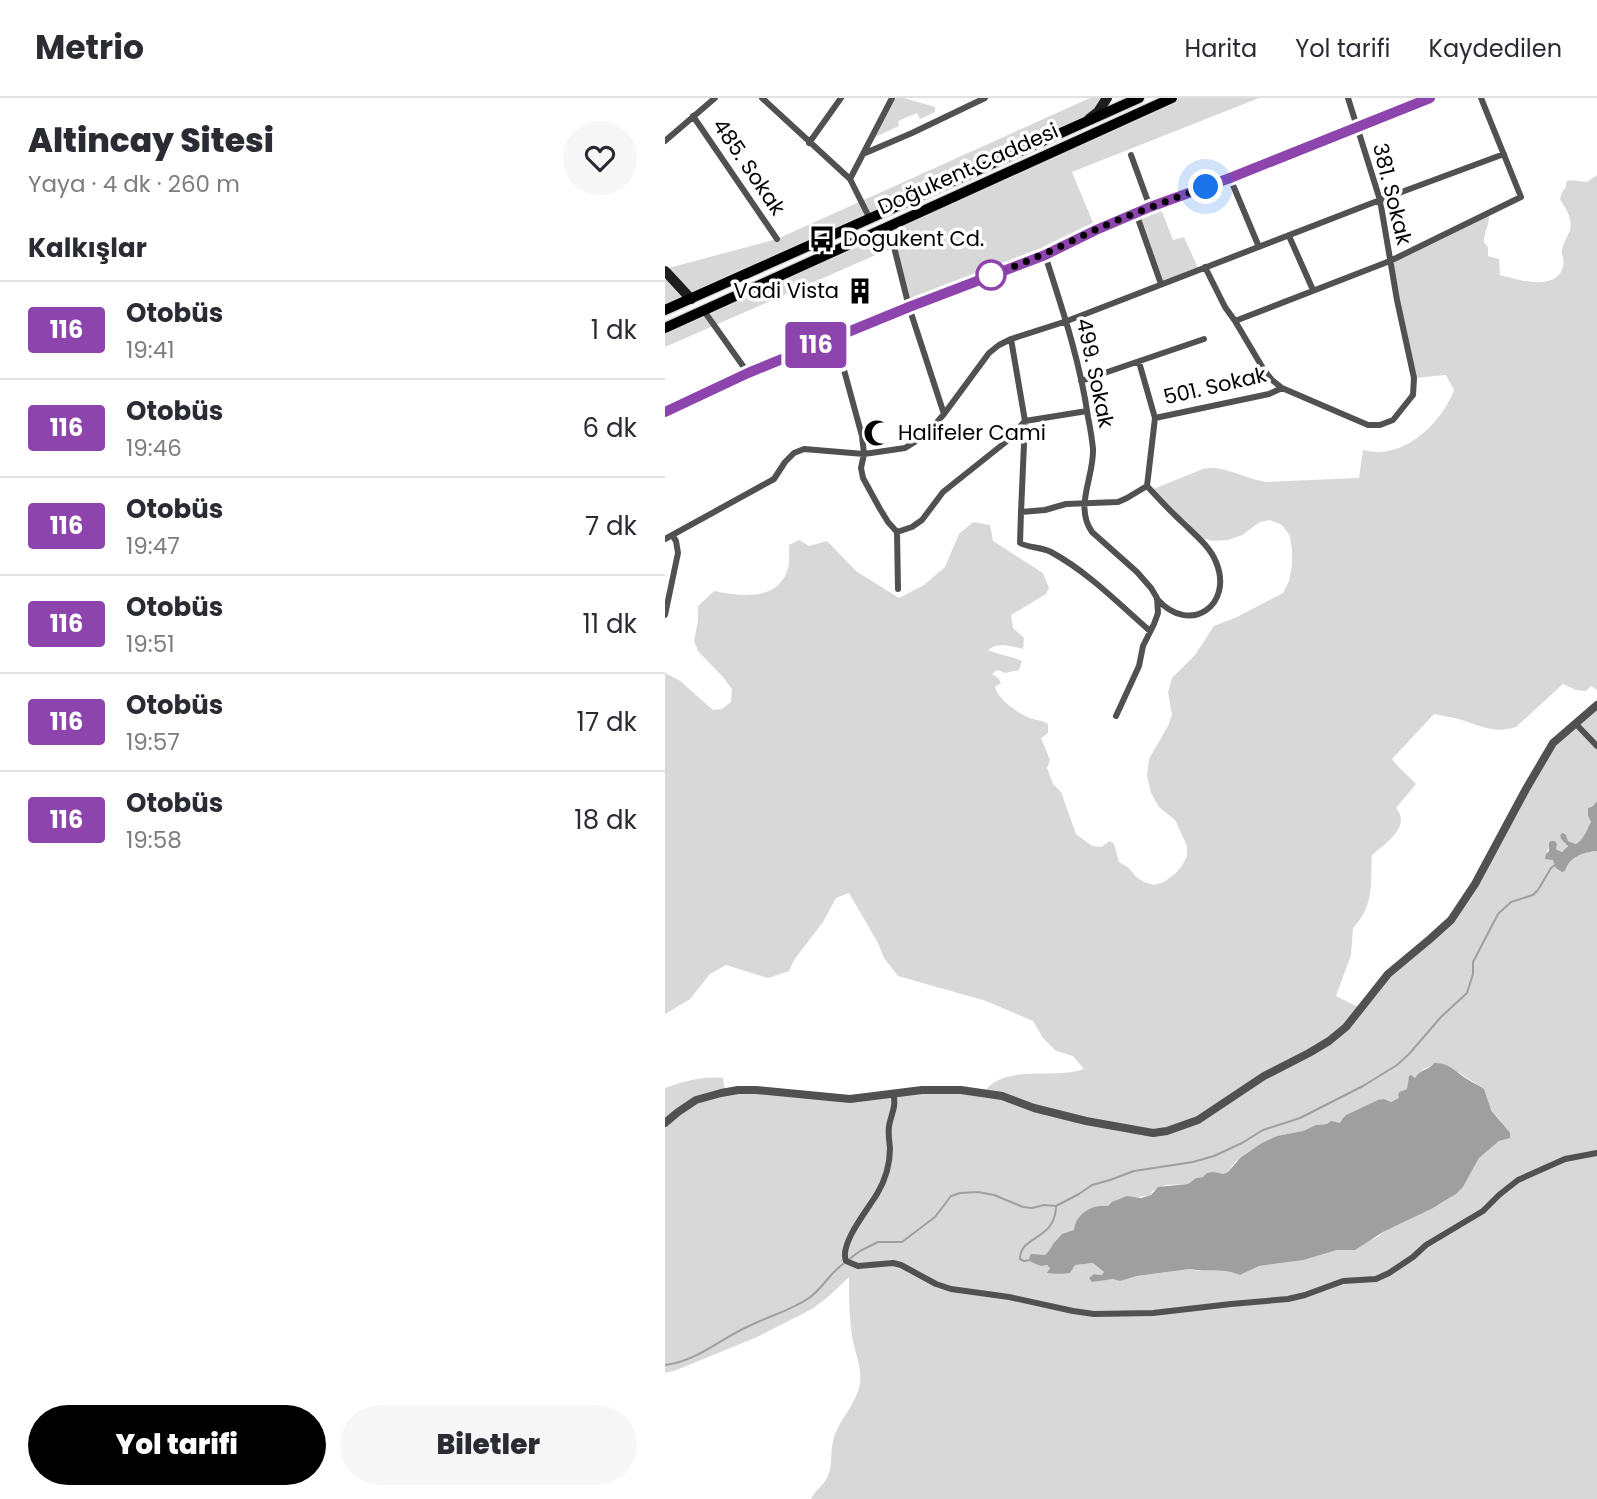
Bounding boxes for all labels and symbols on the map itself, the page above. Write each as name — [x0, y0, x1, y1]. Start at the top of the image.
street label: 485. Sokak — [706, 112, 793, 221]
street label: Doğukent Caddesi — [873, 116, 1062, 221]
street label: 381. Sokak — [1366, 140, 1419, 248]
your location — [1188, 169, 1223, 204]
bus stop icon: Dogukent Cd. — [807, 224, 837, 254]
place label: Dogukent Cd. — [843, 224, 984, 253]
unlabelled marker — [976, 260, 1006, 290]
place label: Vadi Vista — [733, 276, 839, 305]
building icon: Vadi Vista — [845, 276, 875, 306]
street label: 499. Sokak — [1070, 315, 1121, 431]
line badge: 116 — [776, 322, 856, 368]
street label: 501. Sokak — [1161, 360, 1269, 411]
mosque icon: Halifeler Cami — [862, 418, 892, 448]
place label: Halifeler Cami — [898, 418, 1046, 447]

